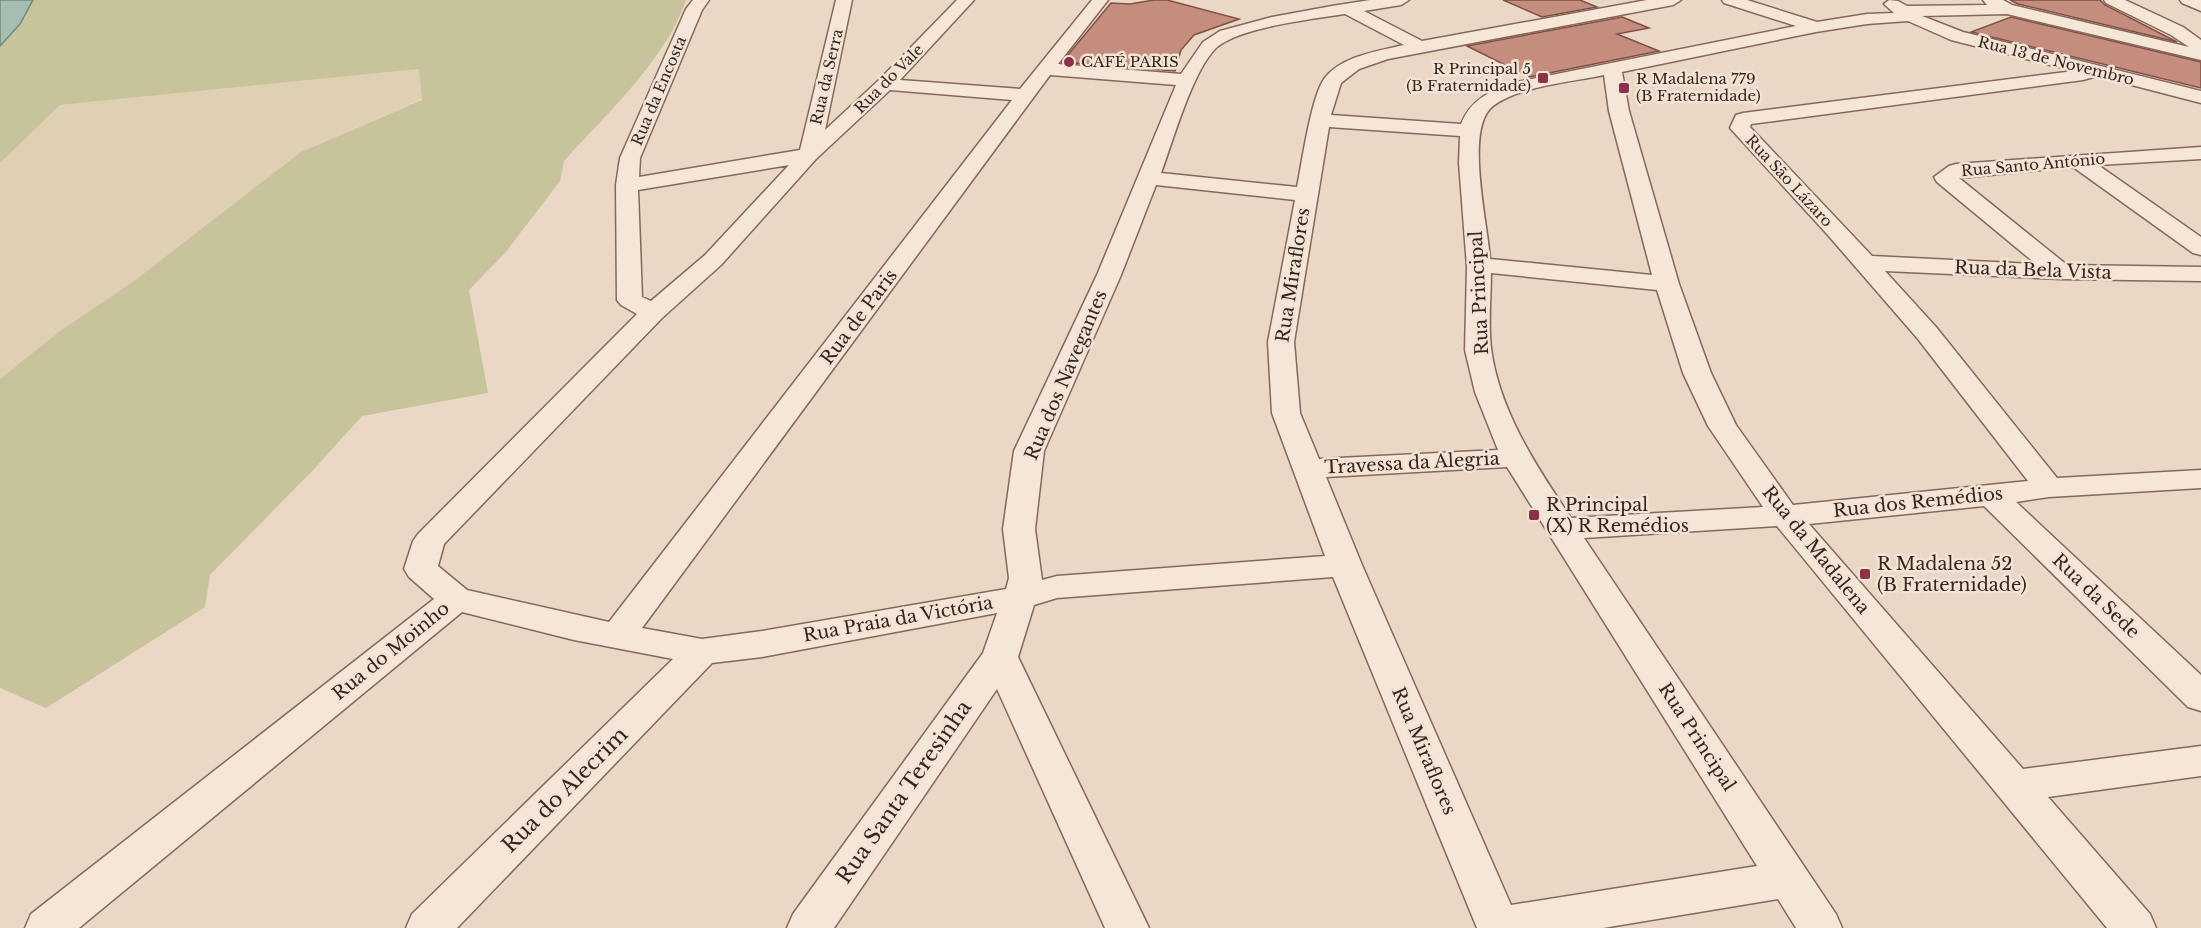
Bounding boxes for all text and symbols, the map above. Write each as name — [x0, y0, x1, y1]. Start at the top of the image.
street label: Rua da Serra — [806, 26, 847, 127]
street label: Rua 13 de Novembro — [1976, 32, 2136, 89]
street label: Rua da Encosta — [627, 33, 690, 148]
street label: Rua do Vale — [850, 40, 927, 117]
place label: CAFÉ PARIS — [1081, 52, 1179, 71]
marker: CAFÉ PARIS — [1062, 55, 1076, 69]
place label: R Principal 5 (B Fraternidade) — [1406, 59, 1531, 95]
place label: R Madalena 779 (B Fraternidade) — [1636, 69, 1761, 105]
marker: R Principal 5 (B Fraternidade) — [1536, 71, 1550, 85]
marker: R Madalena 779 (B Fraternidade) — [1617, 81, 1631, 95]
street label: Rua São Lázaro — [1742, 131, 1837, 231]
street label: Rua Santo António — [1960, 149, 2106, 180]
street label: Rua Miraflores — [1271, 206, 1315, 344]
street label: Rua Principal — [1465, 230, 1493, 356]
street label: Rua da Bela Vista — [1954, 256, 2112, 284]
street label: Rua de Paris — [816, 265, 902, 369]
street label: Rua dos Navegantes — [1020, 286, 1112, 464]
street label: Travessa da Alegria — [1324, 447, 1500, 479]
street label: Rua da Madalena — [1758, 481, 1874, 619]
street label: Rua dos Remédios — [1832, 482, 2004, 522]
place label: R Principal (X) R Remédios — [1546, 494, 1689, 537]
marker: R Principal (X) R Remédios — [1527, 508, 1541, 522]
street label: Rua da Sede — [2048, 549, 2144, 643]
place label: R Madalena 52 (B Fraternidade) — [1877, 553, 2027, 596]
marker: R Madalena 52 (B Fraternidade) — [1858, 567, 1872, 581]
street label: Rua Praia da Victória — [801, 591, 995, 647]
street label: Rua do Moinho — [328, 597, 454, 705]
street label: Rua Principal — [1654, 679, 1740, 795]
street label: Rua Miraflores — [1387, 684, 1461, 818]
street label: Rua Santa Teresinha — [831, 695, 977, 889]
street label: Rua do Alecrim — [497, 721, 634, 858]

